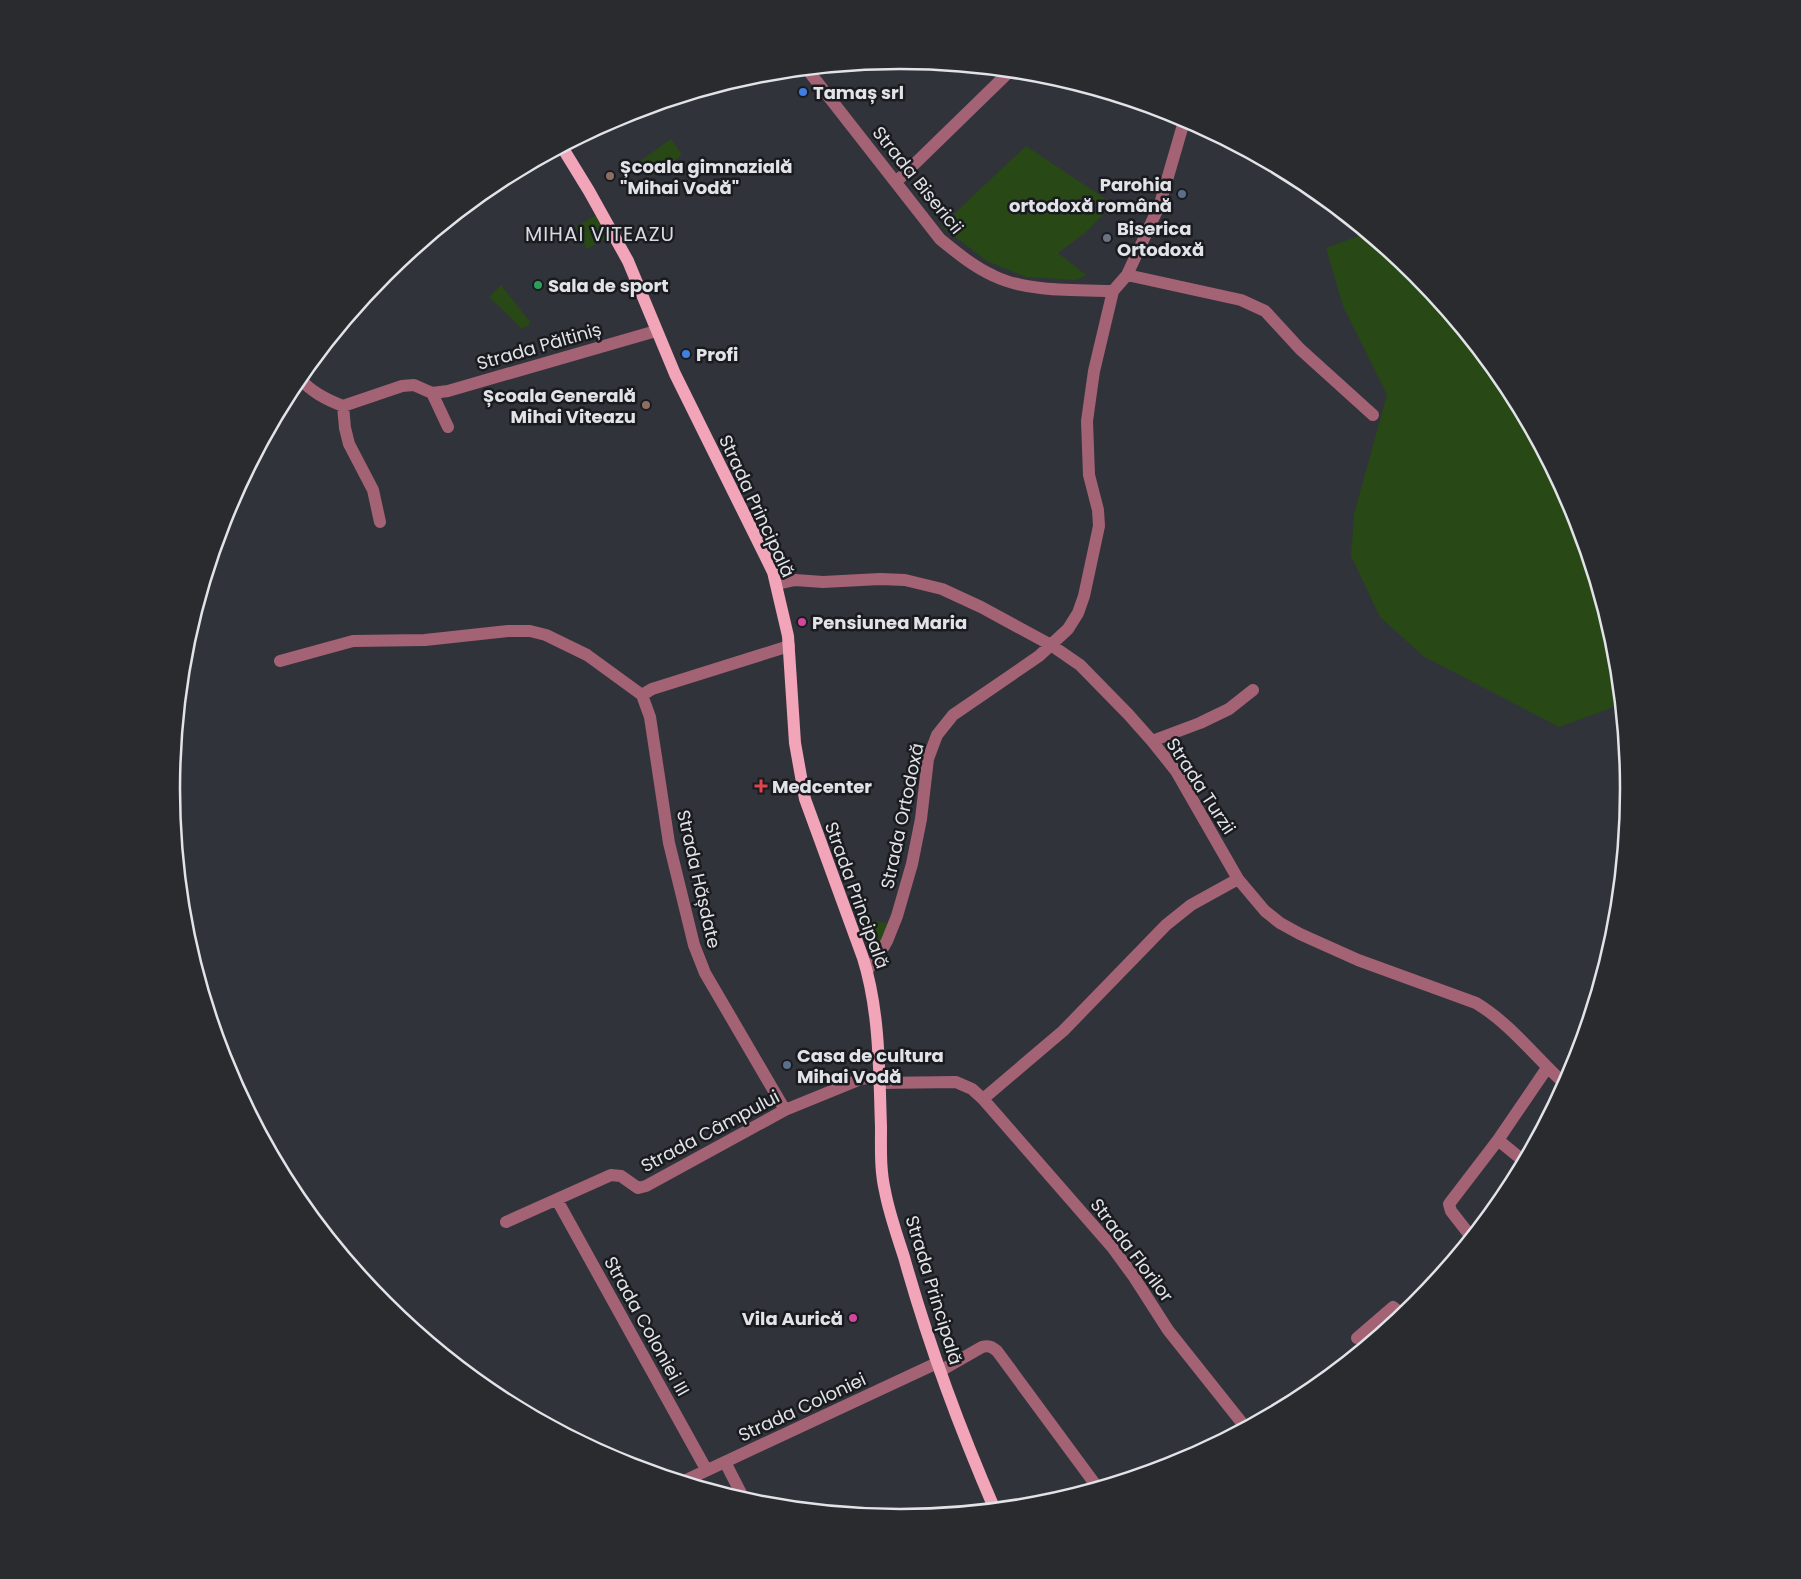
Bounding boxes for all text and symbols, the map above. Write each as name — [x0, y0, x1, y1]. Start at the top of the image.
place label: Tamaș srl — [813, 80, 904, 105]
marker: Tamaș srl — [797, 86, 809, 98]
street label: Strada Bisericii — [867, 121, 969, 239]
place label: Școala gimnazială "Mihai Vodă" — [620, 154, 793, 200]
marker: Școala gimnazială "Mihai Vodă" — [604, 170, 616, 182]
place label: Parohia ortodoxă română — [1009, 172, 1172, 218]
marker: Parohia ortodoxă română — [1176, 188, 1188, 200]
place label: Biserica Ortodoxă — [1117, 216, 1204, 262]
district label: MIHAI VITEAZU — [525, 220, 675, 248]
marker: Biserica Ortodoxă — [1101, 232, 1113, 244]
place label: Sala de sport — [548, 273, 669, 298]
marker: Sala de sport — [532, 279, 544, 291]
street label: Strada Păltiniș — [474, 316, 604, 376]
place label: Profi — [696, 342, 738, 367]
marker: Profi — [680, 348, 692, 360]
place label: Școala Generală Mihai Viteazu — [483, 383, 636, 429]
marker: Școala Generală Mihai Viteazu — [640, 399, 652, 411]
street label: Strada Principală — [713, 431, 801, 581]
place label: Pensiunea Maria — [812, 610, 967, 635]
marker: Pensiunea Maria — [796, 616, 808, 628]
street label: Strada Turzii — [1161, 733, 1241, 839]
street label: Strada Ortodoxă — [874, 741, 930, 891]
place label: Medcenter — [772, 774, 872, 799]
marker: Medcenter — [754, 779, 768, 793]
street label: Strada Hășdate — [671, 807, 727, 951]
street label: Strada Principală — [819, 818, 895, 972]
place label: Casa de cultura Mihai Vodă — [797, 1043, 944, 1089]
marker: Casa de cultura Mihai Vodă — [781, 1059, 793, 1071]
street label: Strada Câmpului — [636, 1084, 784, 1178]
street label: Strada Florilor — [1085, 1193, 1179, 1307]
street label: Strada Principală — [899, 1212, 969, 1368]
street label: Strada Coloniei III — [598, 1252, 696, 1400]
place label: Vila Aurică — [742, 1306, 843, 1331]
marker: Vila Aurică — [847, 1312, 859, 1324]
street label: Strada Coloniei — [734, 1367, 870, 1447]

